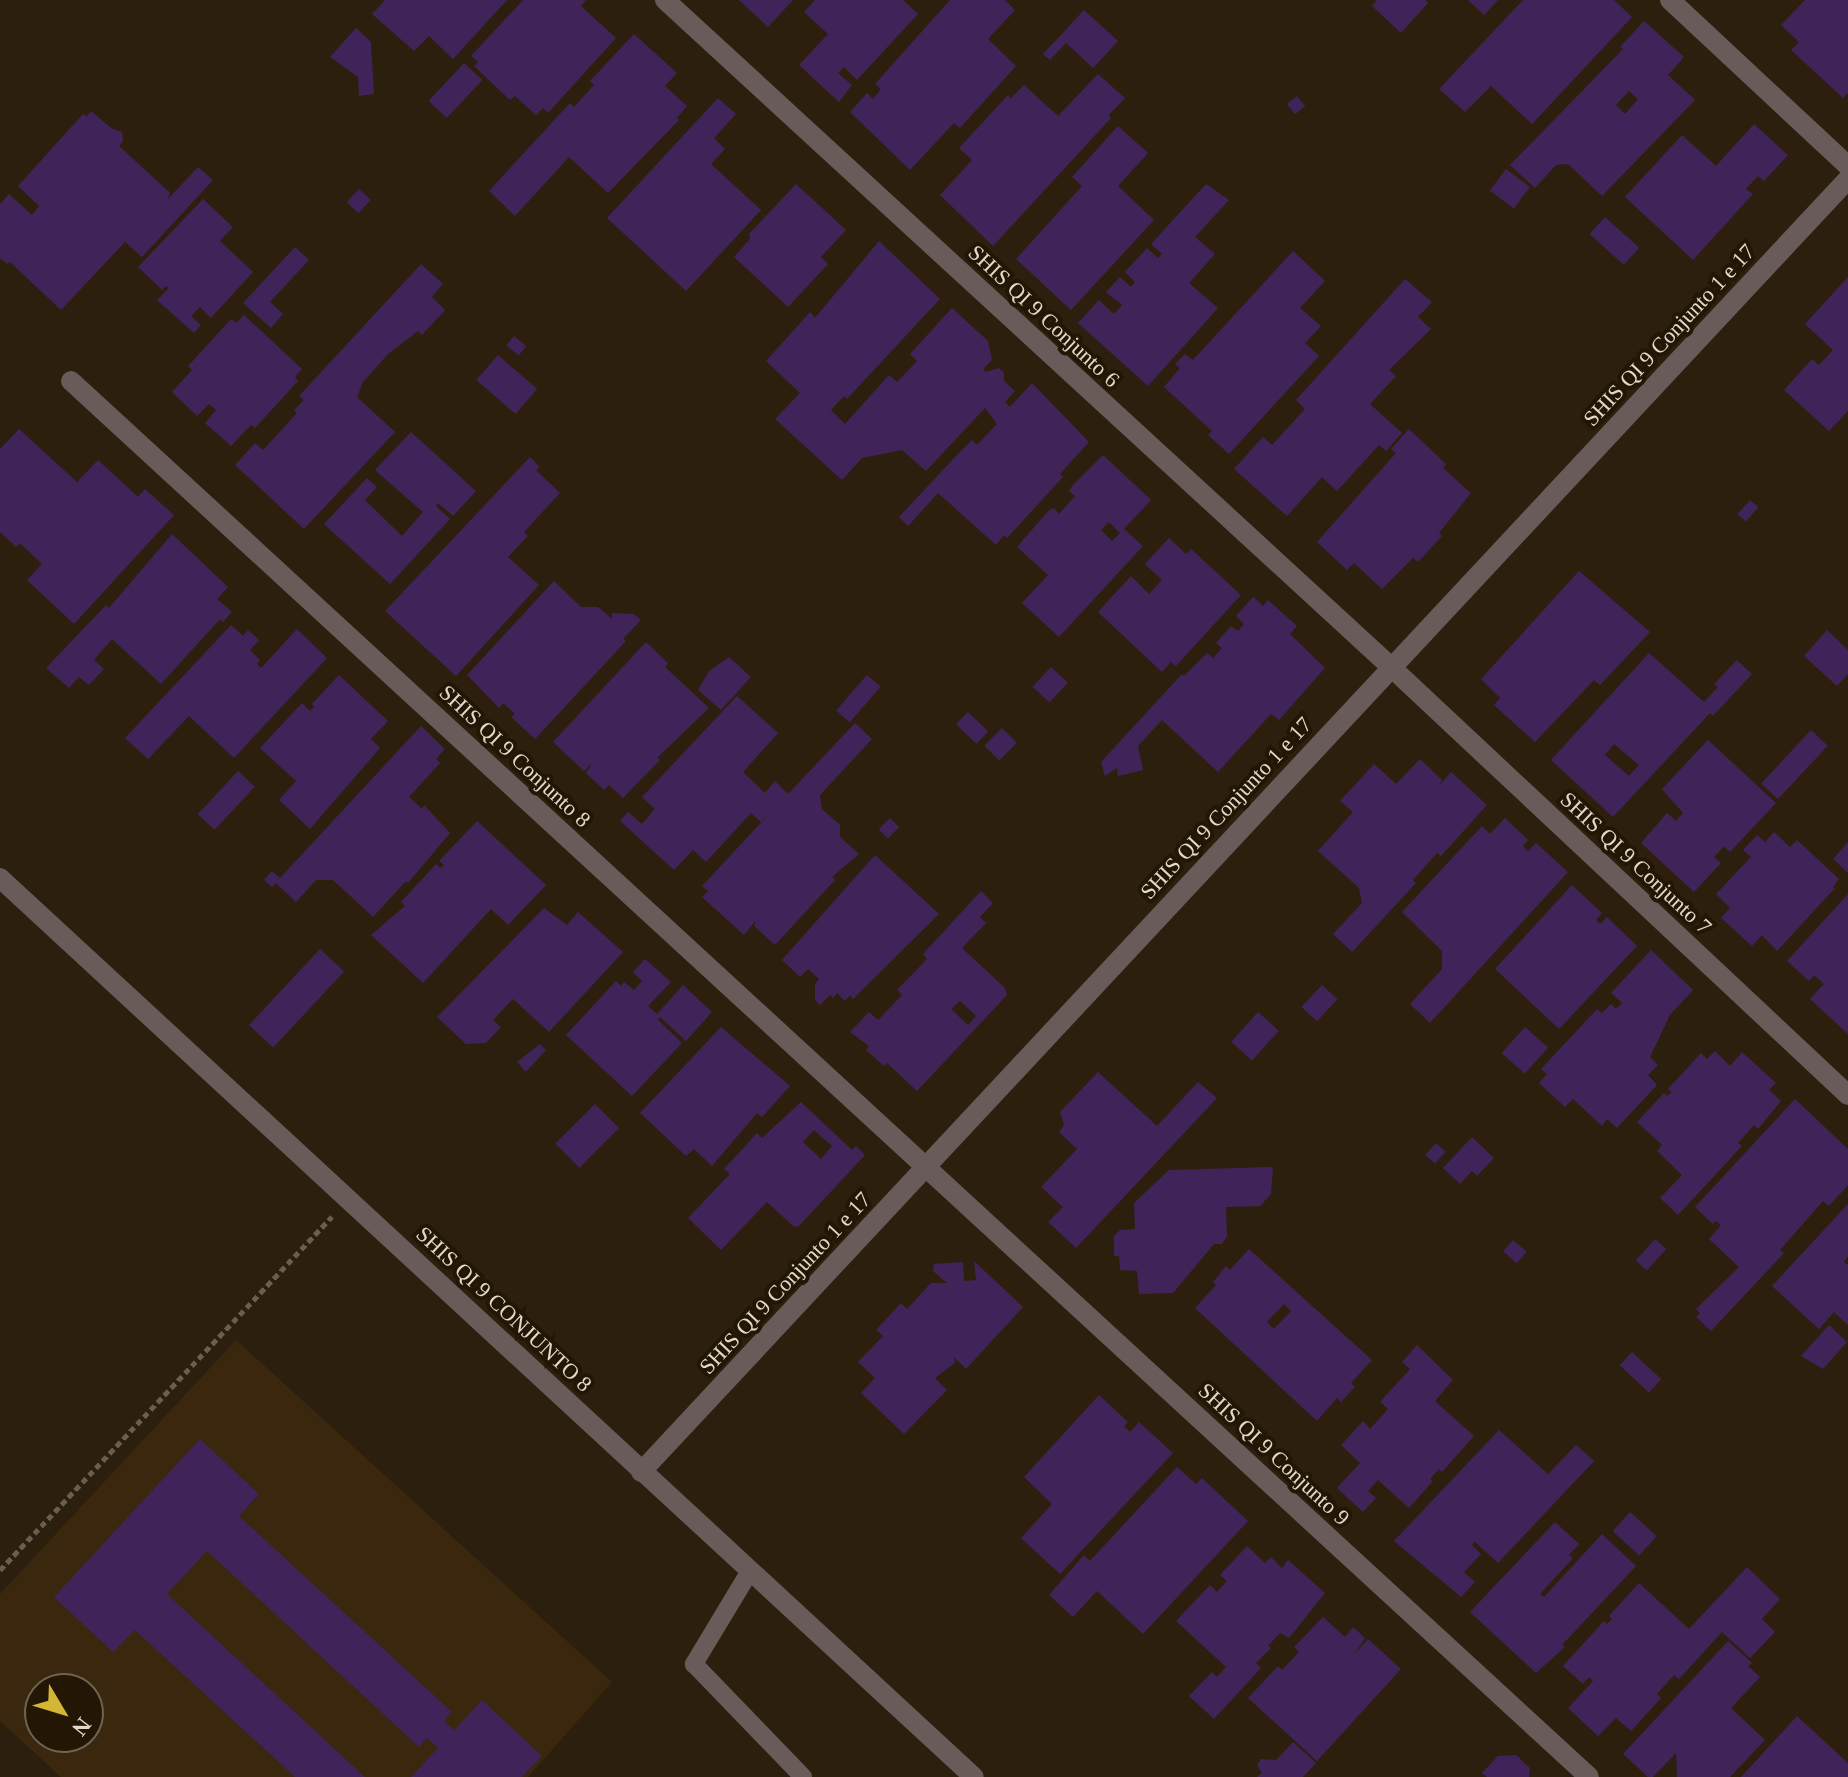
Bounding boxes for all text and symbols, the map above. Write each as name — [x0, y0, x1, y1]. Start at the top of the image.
street label: SHIS QI 9 Conjunto 1 e 17 — [1578, 238, 1760, 432]
street label: SHIS QI 9 Conjunto 6 — [963, 239, 1125, 393]
street label: SHIS QI 9 Conjunto 8 — [434, 679, 596, 833]
street label: SHIS QI 9 Conjunto 1 e 17 — [1135, 711, 1317, 905]
street label: SHIS QI 9 Conjunto 7 — [1555, 786, 1717, 940]
street label: SHIS QI 9 Conjunto 1 e 17 — [694, 1186, 876, 1380]
street label: SHIS QI 9 CONJUNTO 8 — [411, 1221, 597, 1397]
street label: SHIS QI 9 Conjunto 9 — [1193, 1377, 1355, 1531]
north arrow — [24, 1673, 104, 1753]
text: N — [67, 1713, 96, 1741]

